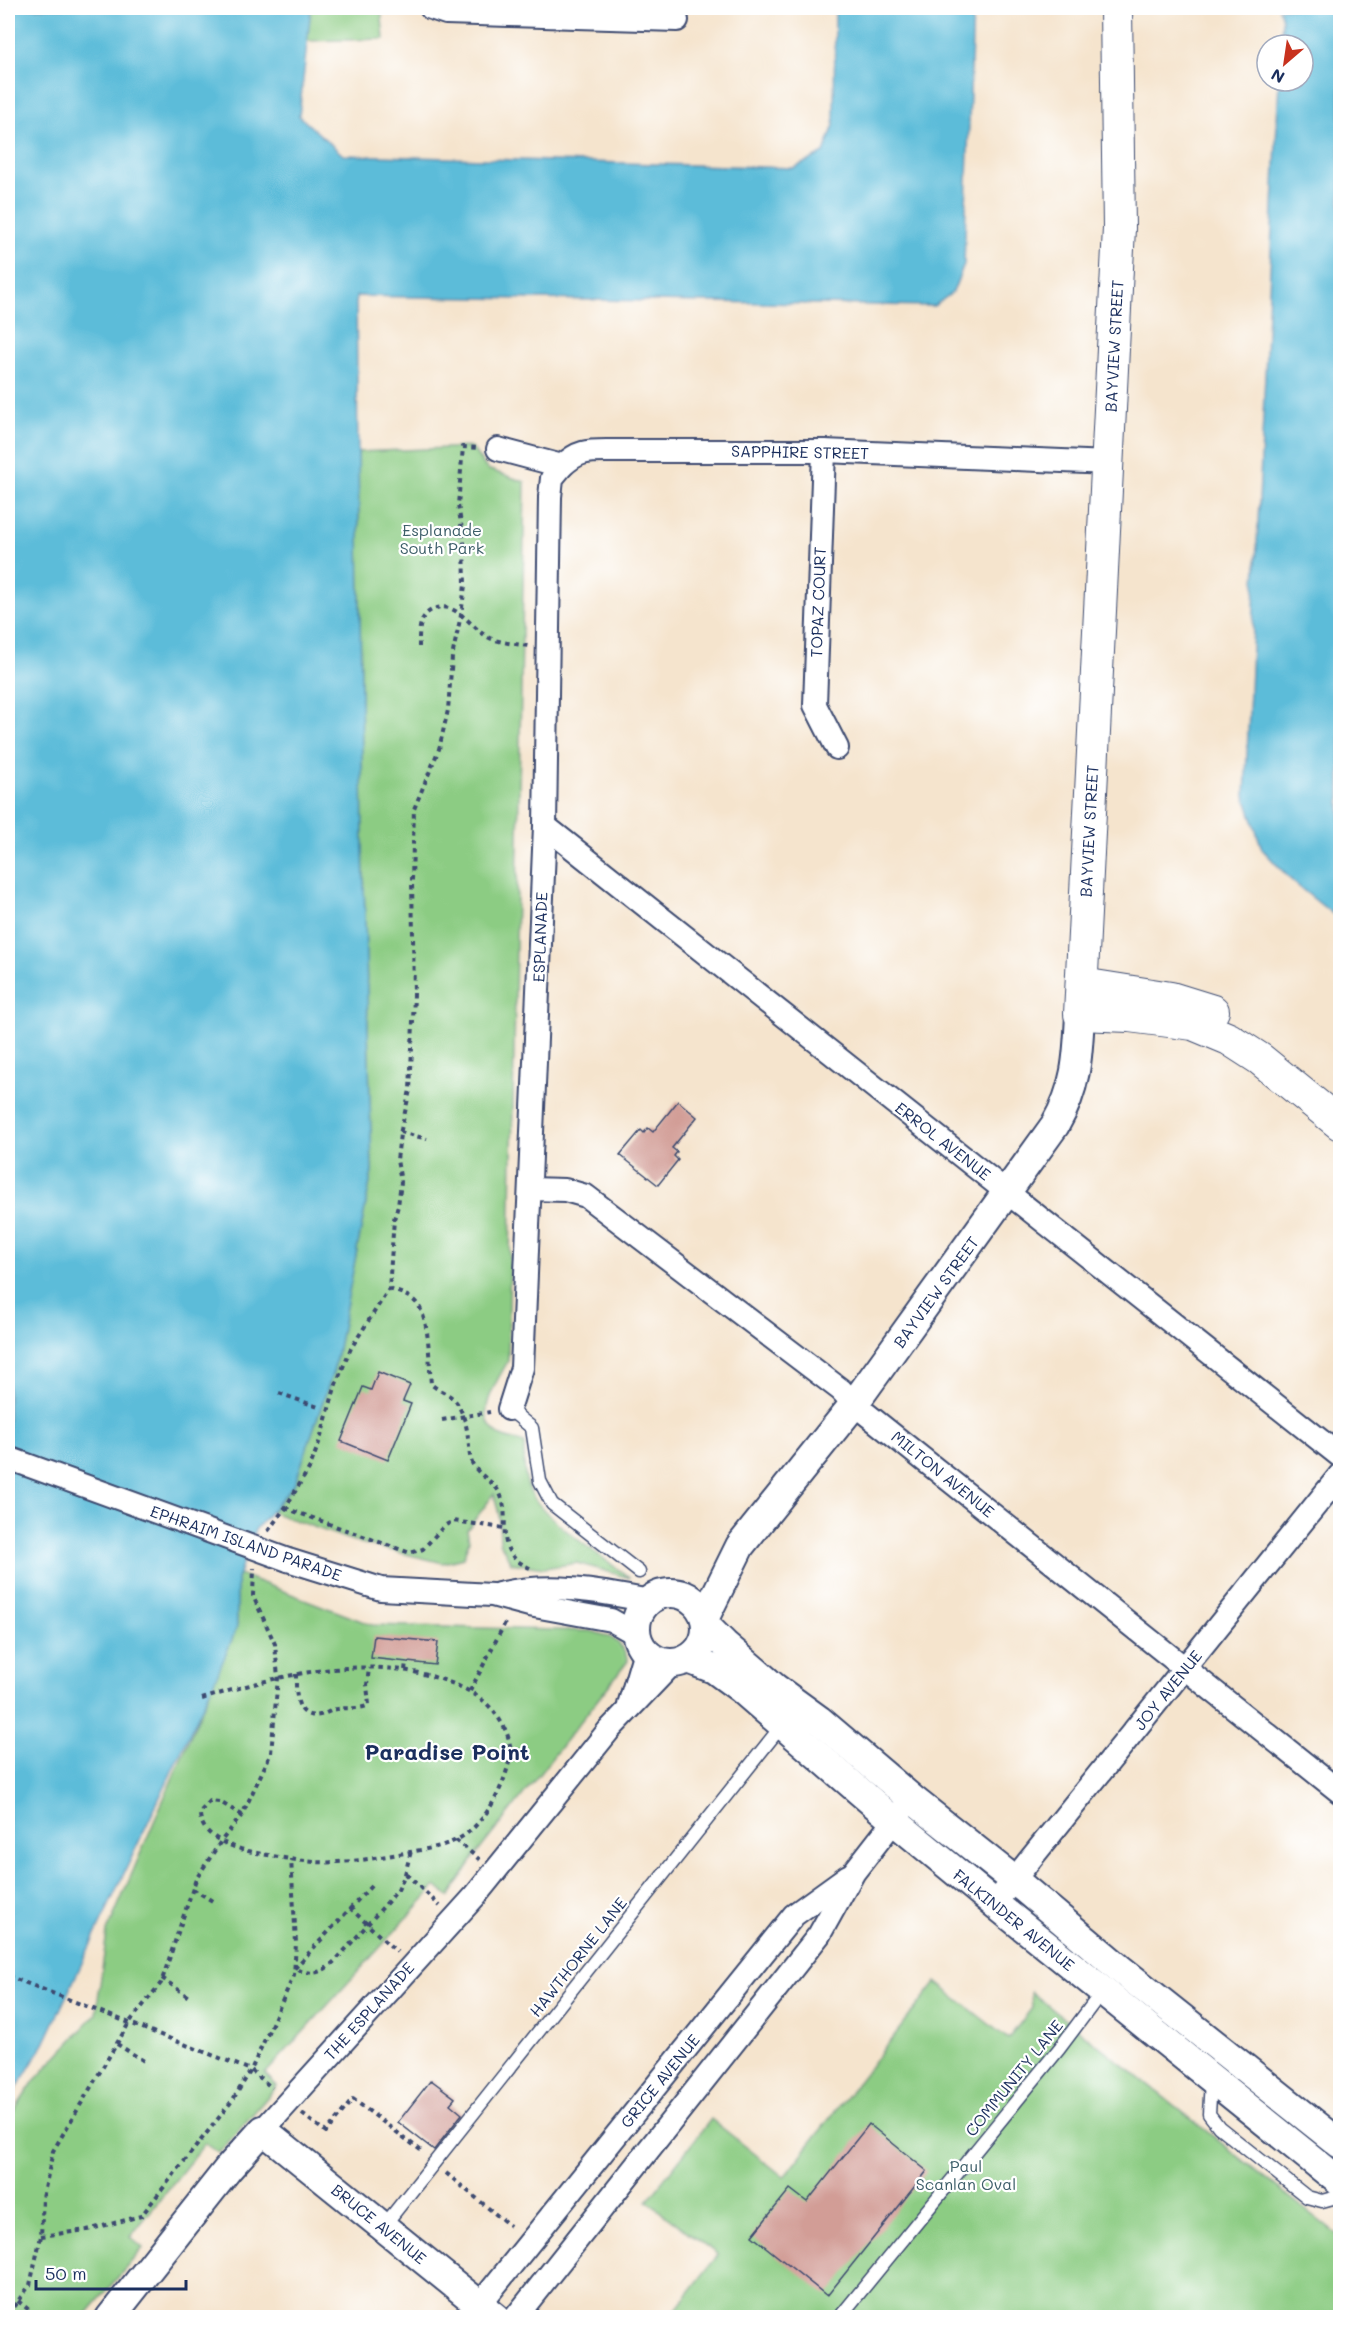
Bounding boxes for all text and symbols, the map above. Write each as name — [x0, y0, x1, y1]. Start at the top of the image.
north arrow — [1255, 33, 1315, 93]
text: N — [1267, 64, 1288, 89]
street label: BAYVIEW STREET — [1100, 279, 1127, 413]
street label: SAPPHIRE STREET — [731, 440, 869, 463]
park label: Esplanade South Park — [400, 519, 484, 558]
street label: TOPAZ COURT — [805, 546, 830, 658]
street label: BAYVIEW STREET — [1075, 764, 1102, 898]
street label: ESPLANADE — [527, 891, 552, 983]
street label: ERROL AVENUE — [891, 1097, 995, 1184]
street label: BAYVIEW STREET — [888, 1232, 983, 1351]
street label: MILTON AVENUE — [888, 1426, 999, 1522]
street label: EPHRAIM ISLAND PARADE — [148, 1500, 345, 1585]
street label: JOY AVENUE — [1129, 1645, 1206, 1734]
district label: Paradise Point — [364, 1737, 530, 1766]
street label: FALKINDER AVENUE — [949, 1864, 1079, 1975]
street label: HAWTHORNE LANE — [524, 1893, 631, 2021]
street label: THE ESPLANADE — [319, 1957, 418, 2064]
street label: COMMUNITY LANE — [960, 2015, 1067, 2140]
street label: GRICE AVENUE — [615, 2030, 704, 2132]
park label: Paul Scanlan Oval — [916, 2155, 1016, 2194]
street label: BRUCE AVENUE — [327, 2179, 431, 2268]
scale bar — [36, 2253, 186, 2291]
text: 50 m — [45, 2261, 87, 2285]

